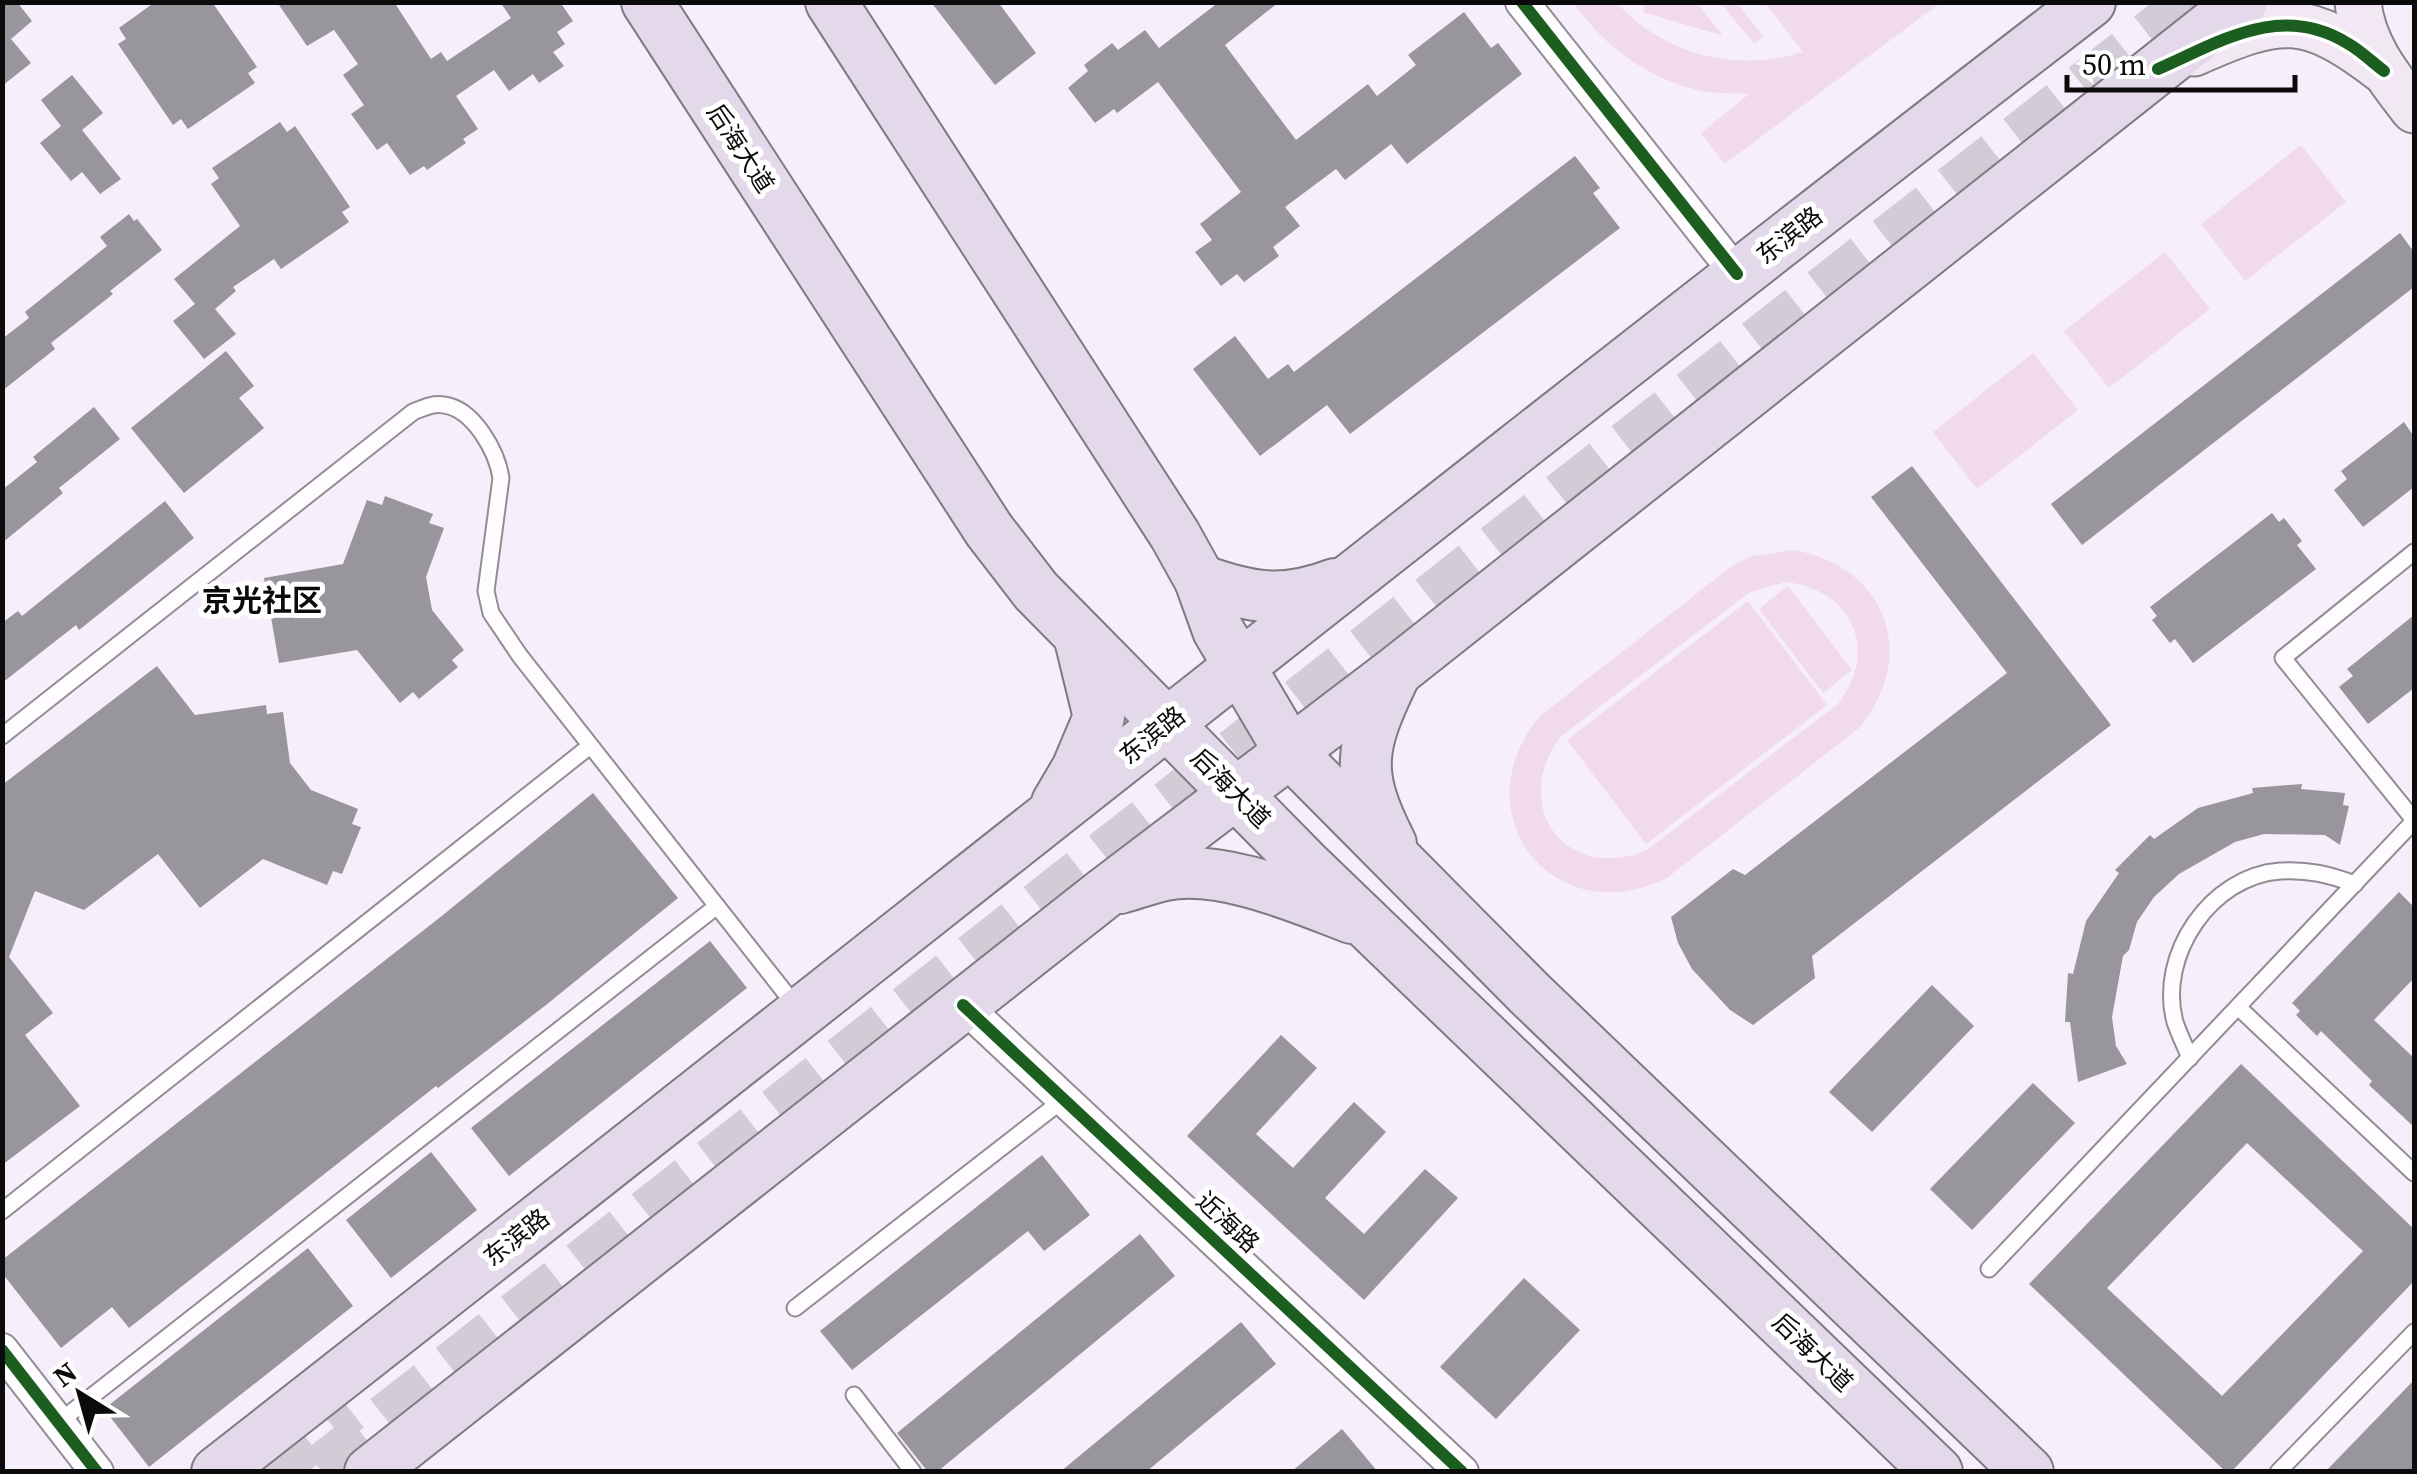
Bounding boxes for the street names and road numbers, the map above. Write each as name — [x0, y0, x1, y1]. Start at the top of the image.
street label: 后海大道 — [700, 97, 782, 199]
street label: 东滨路 — [1749, 199, 1829, 271]
street label: 东滨路 — [1112, 698, 1192, 772]
street label: 后海大道 — [1184, 741, 1278, 835]
street label: 近海路 — [1189, 1184, 1267, 1260]
street label: 东滨路 — [476, 1201, 556, 1273]
street label: 后海大道 — [1765, 1305, 1861, 1399]

